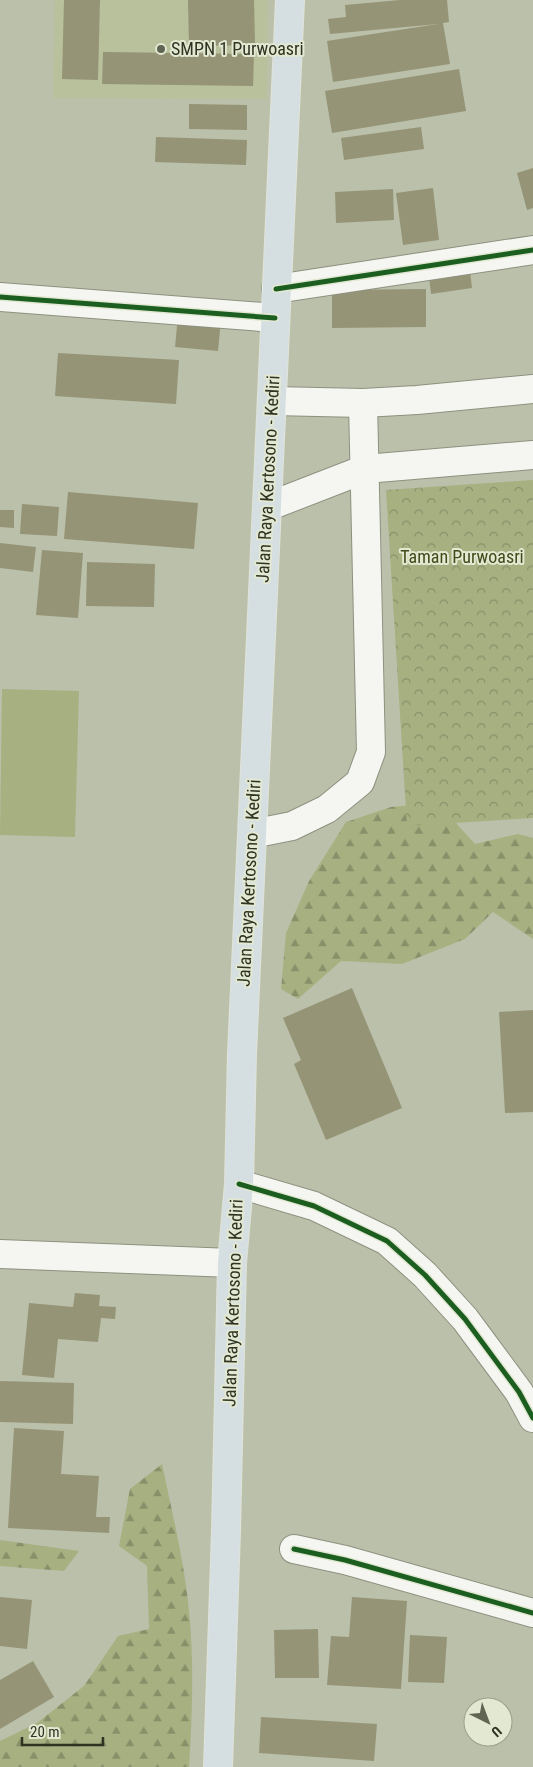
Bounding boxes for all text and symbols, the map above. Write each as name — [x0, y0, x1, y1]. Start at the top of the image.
place label: SMPN 1 Purwoasri — [171, 38, 304, 59]
marker: SMPN 1 Purwoasri — [155, 43, 167, 55]
street label: Jalan Raya Kertosono - Kediri — [252, 375, 283, 583]
park label: Taman Purwoasri — [400, 546, 524, 567]
street label: Jalan Raya Kertosono - Kediri — [233, 779, 264, 987]
street label: Jalan Raya Kertosono - Kediri — [218, 1199, 247, 1407]
north arrow — [463, 1697, 513, 1747]
scale bar — [22, 1714, 104, 1746]
text: 20 m — [30, 1723, 60, 1741]
text: U — [488, 1723, 505, 1740]

